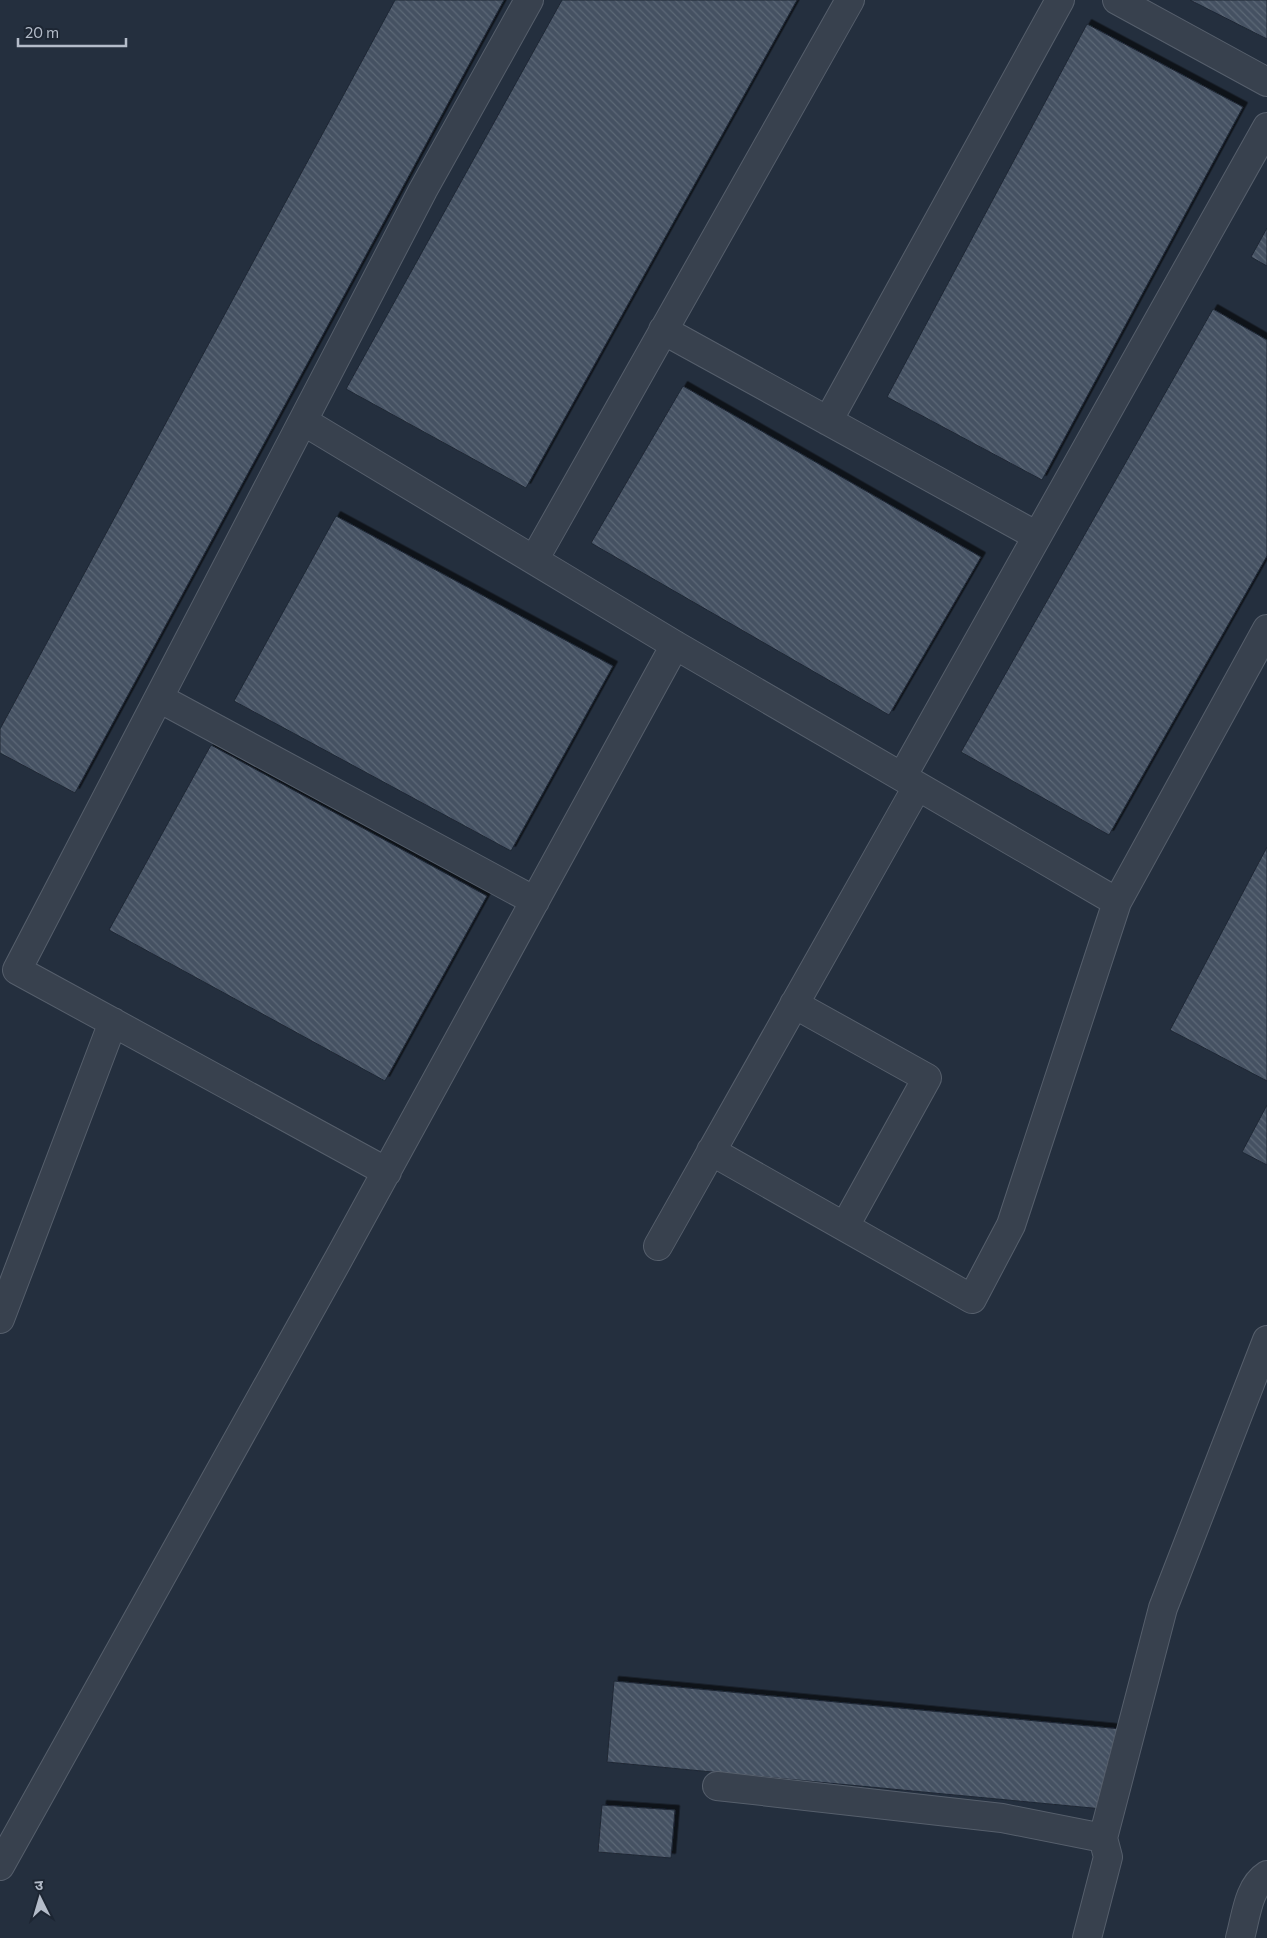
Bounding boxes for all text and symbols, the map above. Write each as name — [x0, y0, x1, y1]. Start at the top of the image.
scale bar — [18, 15, 125, 47]
text: 20 m — [25, 23, 59, 41]
north arrow — [15, 1873, 65, 1923]
text: उ — [34, 1876, 44, 1893]

